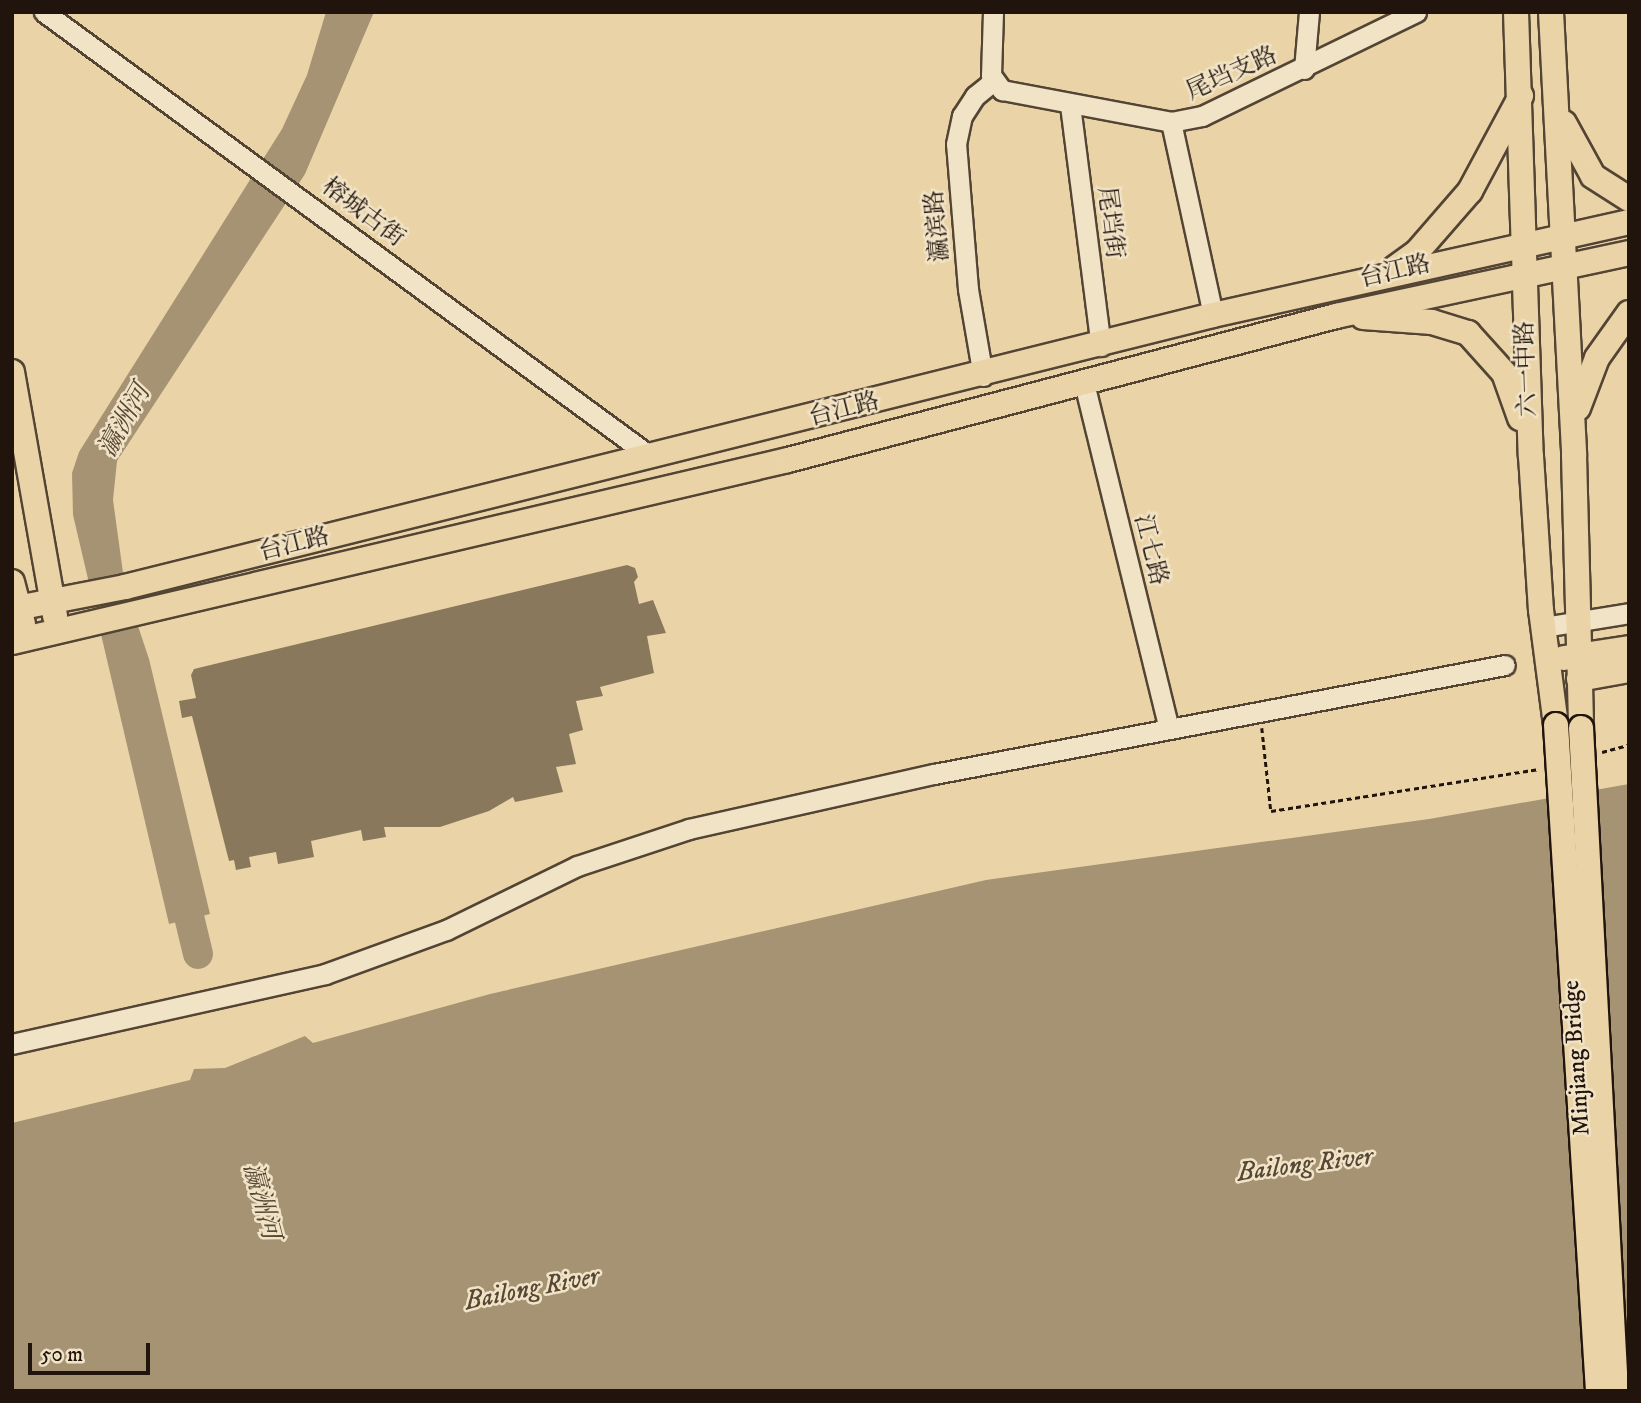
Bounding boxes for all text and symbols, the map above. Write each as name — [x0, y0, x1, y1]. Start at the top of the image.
street label: 尾垱支路 — [1182, 41, 1282, 107]
street label: 榕城古街 — [316, 173, 410, 253]
street label: 尾垱街 — [1091, 186, 1129, 260]
street label: 瀛滨路 — [921, 189, 955, 263]
street label: 台江路 — [1357, 250, 1433, 294]
street label: 六一中路 — [1511, 321, 1543, 417]
water label: 瀛洲河 — [92, 379, 158, 463]
street label: 台江路 — [806, 387, 882, 433]
street label: 江七路 — [1127, 512, 1173, 588]
street label: 台江路 — [256, 522, 332, 568]
street label: Minjiang Bridge — [1557, 979, 1597, 1137]
water label: Bailong River — [1235, 1141, 1375, 1189]
water label: 瀛洲河 — [236, 1159, 286, 1243]
water label: Bailong River — [462, 1261, 602, 1317]
scale bar — [32, 1330, 154, 1374]
text: 50 m — [41, 1342, 83, 1368]

